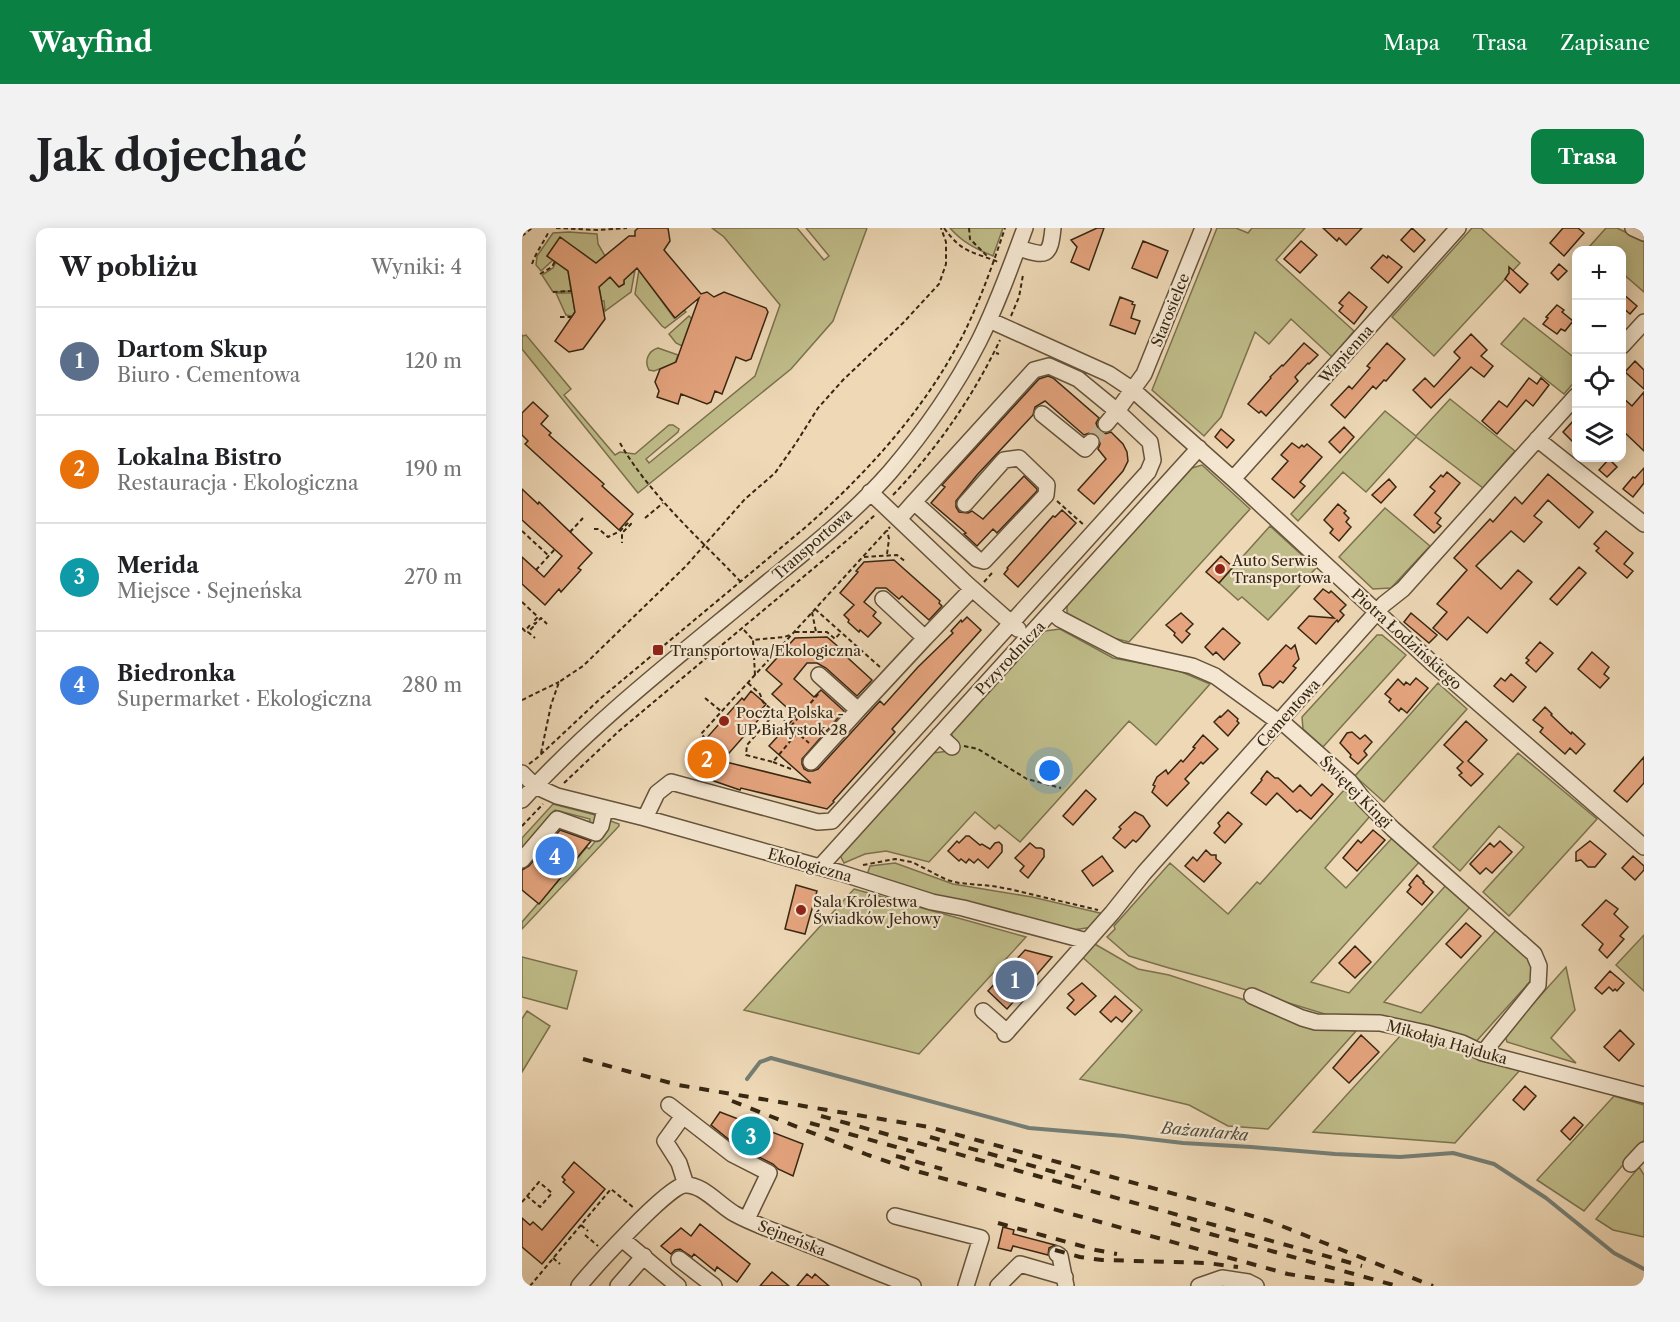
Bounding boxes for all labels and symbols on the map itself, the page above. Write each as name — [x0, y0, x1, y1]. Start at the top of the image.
street label: Starosielce — [1147, 270, 1193, 350]
street label: Wapienna — [1314, 321, 1377, 388]
street label: Transportowa — [768, 504, 856, 584]
place label: Auto Serwis Transportowa — [1231, 551, 1331, 587]
marker: Auto Serwis Transportowa — [1213, 562, 1227, 576]
street label: Piotra Łodzińskiego — [1348, 584, 1466, 694]
street label: Przyrodnicza — [971, 617, 1049, 699]
place label: Transportowa/Ekologiczna — [670, 641, 861, 660]
marker: Transportowa/Ekologiczna — [651, 643, 665, 657]
street label: Cementowa — [1252, 675, 1324, 751]
place label: Poczta Polska - UP Białystok 28 — [736, 703, 848, 739]
marker: Poczta Polska - UP Białystok 28 — [717, 714, 731, 728]
pin: 2 — [688, 736, 726, 782]
street label: Świętej Kingi — [1316, 752, 1396, 832]
your location — [1035, 756, 1064, 785]
pin: 4 — [536, 834, 574, 878]
street label: Ekologiczna — [766, 844, 854, 886]
place label: Sala Królestwa Świadków Jehowy — [813, 892, 942, 928]
marker: Sala Królestwa Świadków Jehowy — [794, 903, 808, 917]
pin: 1 — [996, 958, 1034, 1002]
street label: Mikołaja Hajduka — [1384, 1016, 1510, 1068]
pin: 3 — [732, 1114, 770, 1158]
water label: Bażantarka — [1159, 1117, 1250, 1145]
street label: Sejneńska — [755, 1216, 829, 1260]

